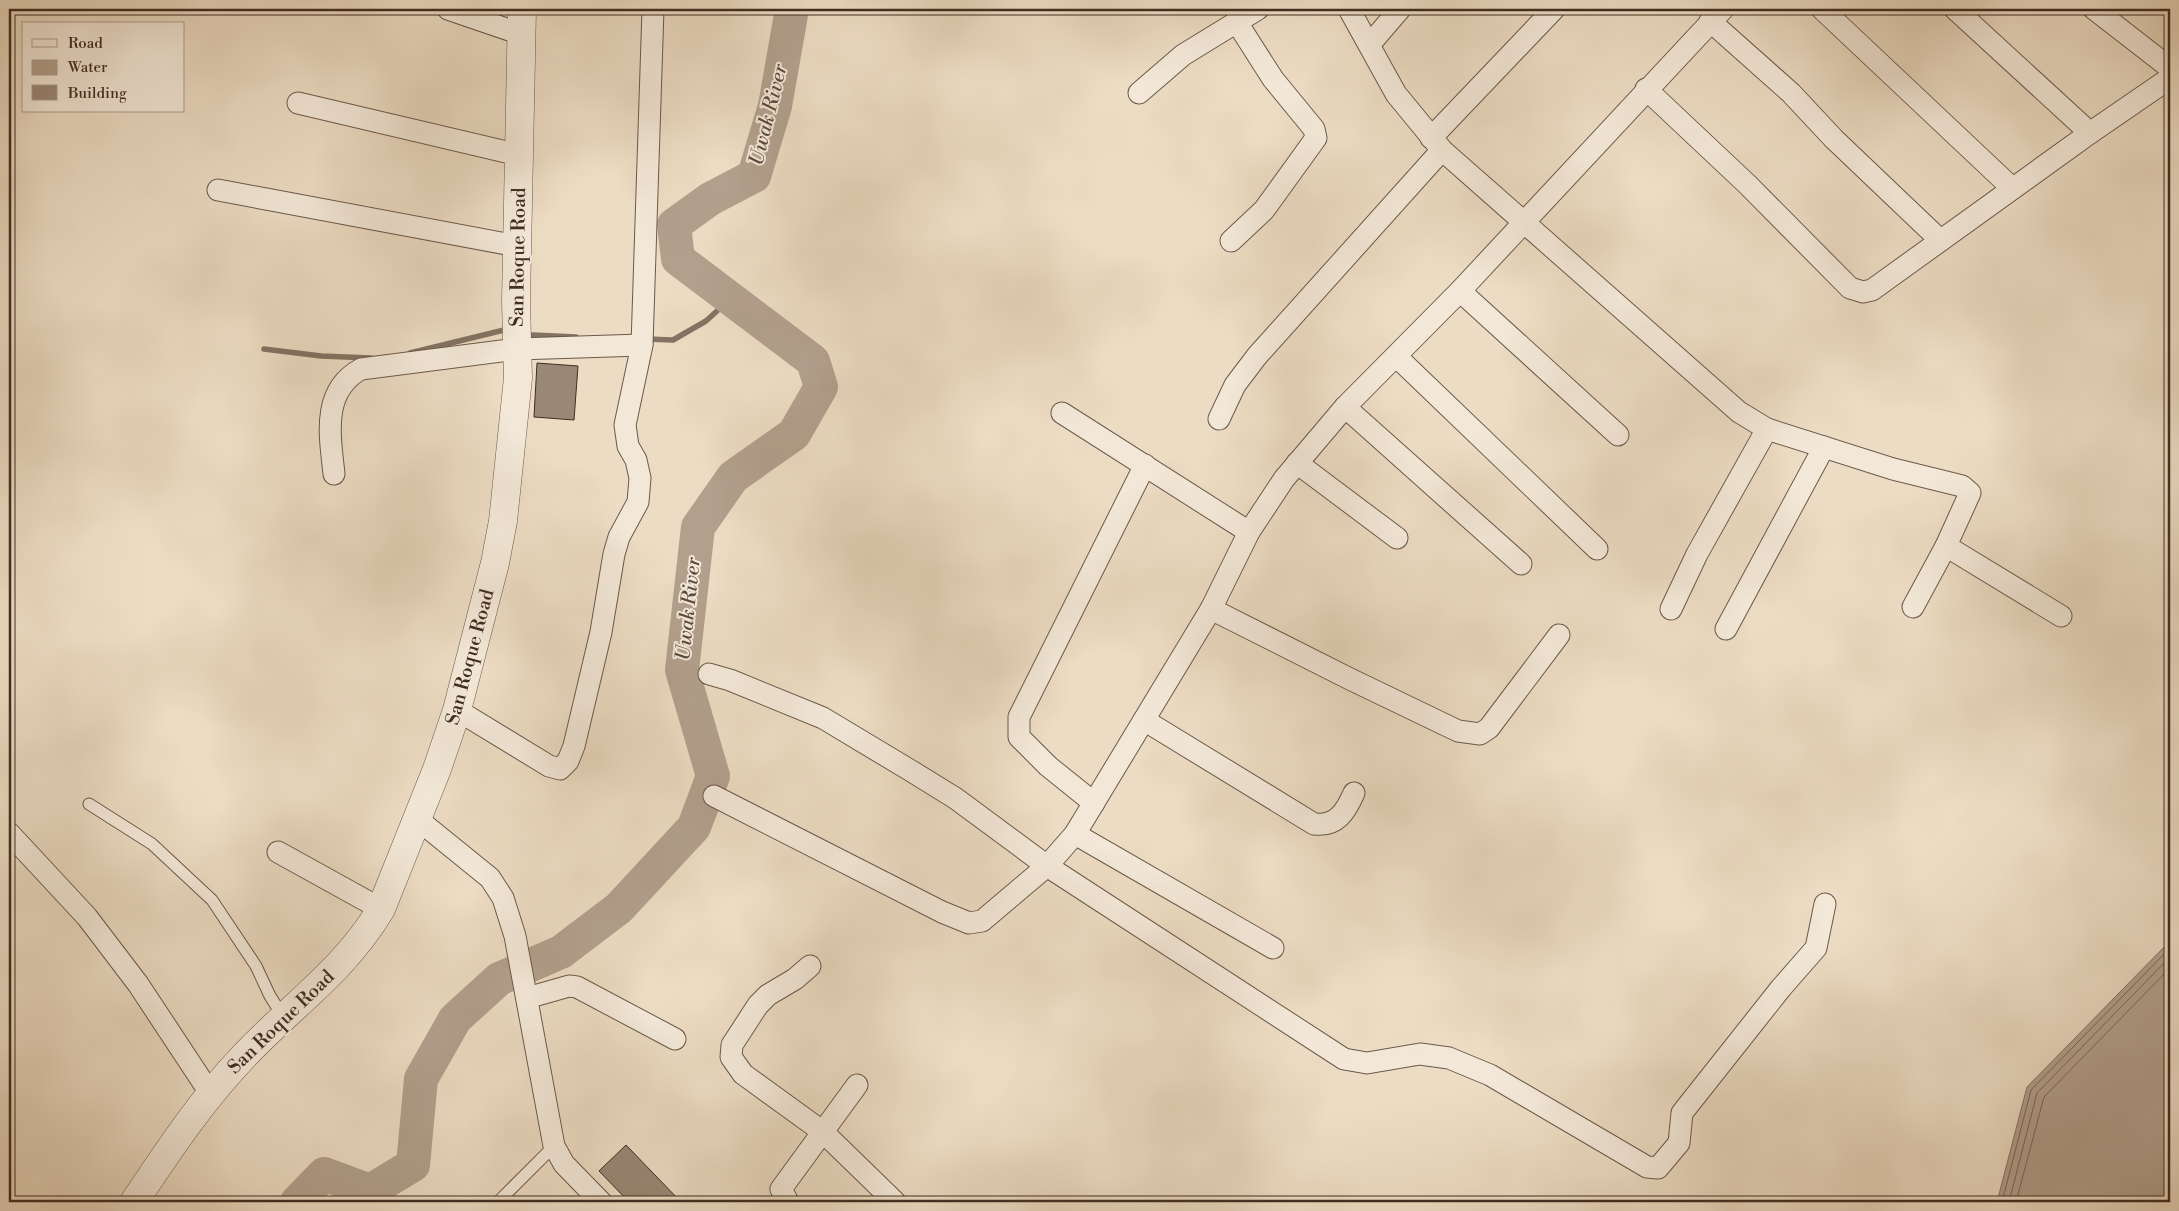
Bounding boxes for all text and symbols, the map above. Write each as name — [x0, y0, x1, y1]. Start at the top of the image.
legend — [22, 22, 185, 112]
text: Road — [68, 34, 103, 53]
text: Water — [67, 58, 108, 77]
water label: Uwak River — [744, 61, 794, 168]
text: Building — [67, 84, 127, 103]
street label: San Roque Road — [505, 187, 531, 327]
water label: Uwak River — [671, 556, 707, 662]
street label: San Roque Road — [440, 586, 500, 728]
street label: San Roque Road — [222, 965, 340, 1079]

